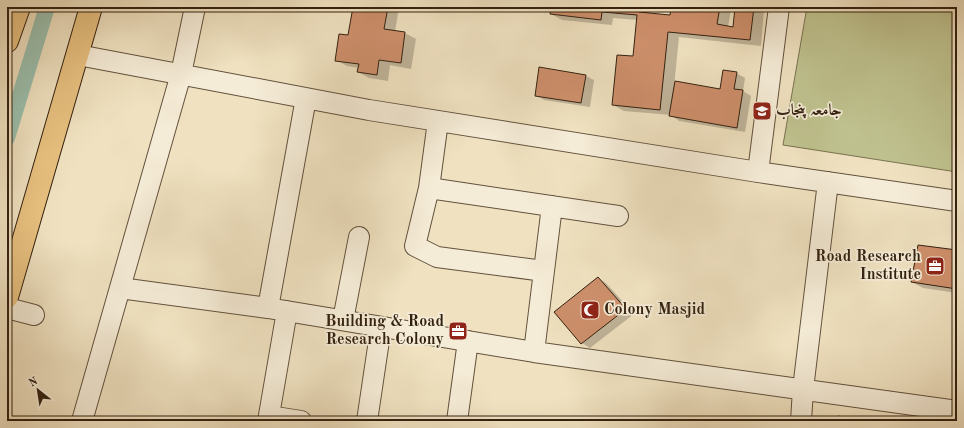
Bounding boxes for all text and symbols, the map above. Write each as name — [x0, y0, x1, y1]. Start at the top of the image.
school or university icon: جامعہ پنجاب — [751, 100, 773, 122]
place label: جامعہ پنجاب — [776, 102, 842, 120]
place label: Road Research Institute — [815, 249, 921, 283]
office icon: Road Research Institute — [924, 255, 946, 277]
mosque icon: Colony Masjid — [579, 299, 601, 321]
place label: Colony Masjid — [604, 302, 705, 318]
place label: Building & Road Research Colony — [325, 314, 444, 348]
office icon: Building & Road Research Colony — [447, 320, 469, 342]
north arrow — [18, 370, 58, 410]
text: N — [27, 375, 41, 390]

